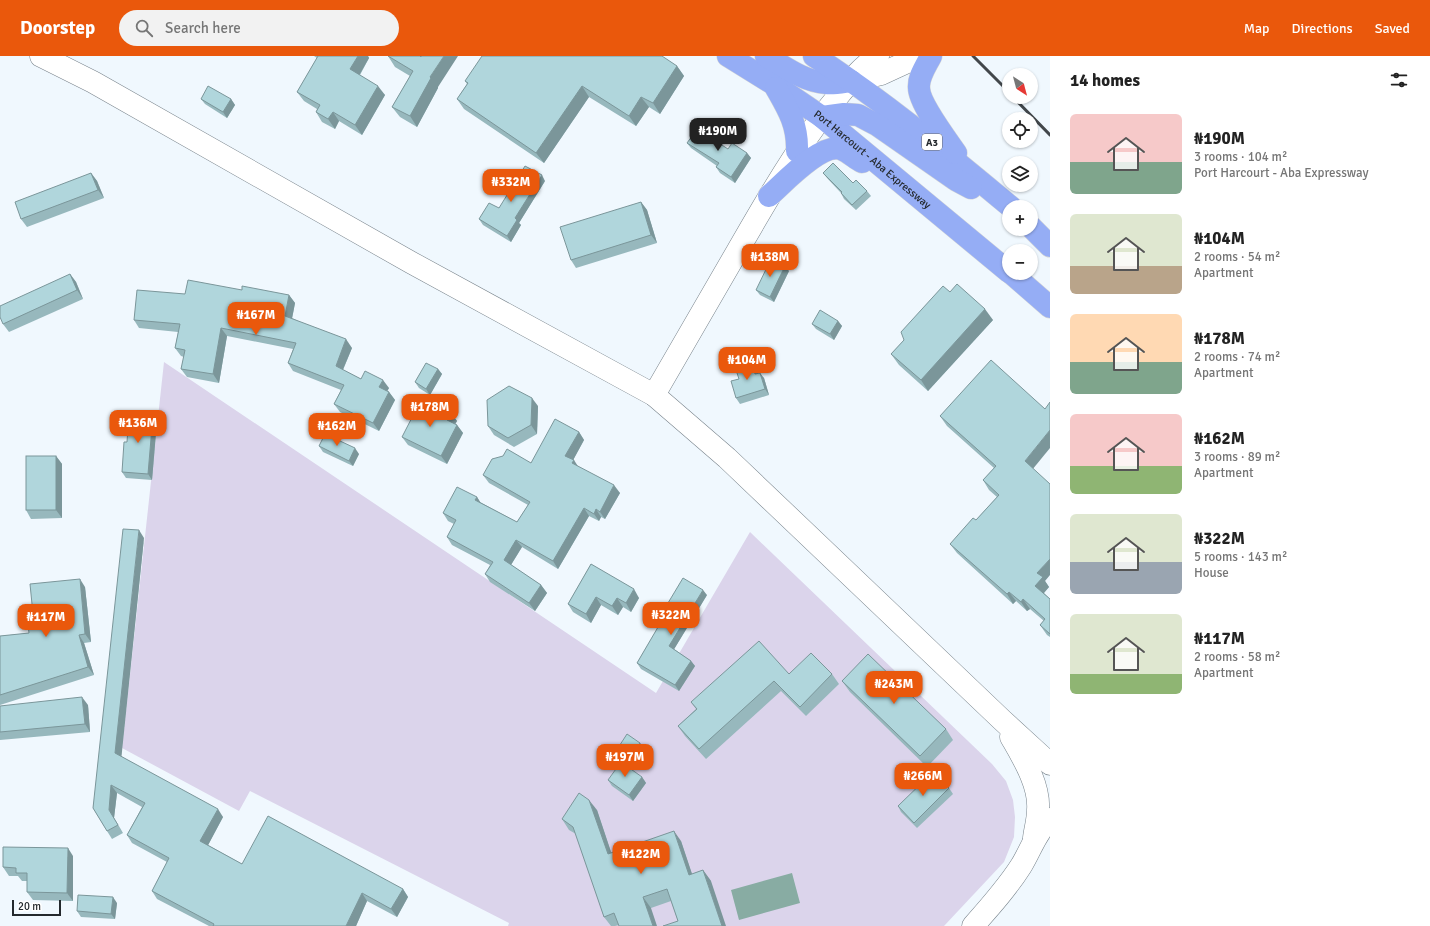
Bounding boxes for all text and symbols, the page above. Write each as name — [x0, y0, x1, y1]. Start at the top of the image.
search box — [119, 10, 399, 46]
text: Doorstep — [20, 16, 95, 40]
icon: search — [133, 17, 155, 39]
text: Search here — [165, 19, 241, 37]
text: Map — [1244, 20, 1270, 37]
text: Directions — [1292, 20, 1353, 37]
text: Saved — [1375, 20, 1410, 37]
north arrow — [1002, 68, 1038, 104]
map controls — [1002, 68, 1038, 280]
icon: filters — [1388, 69, 1410, 91]
text: 14 homes — [1070, 70, 1140, 91]
street label: Port Harcourt - Aba Expressway — [811, 107, 934, 212]
button: locate — [1002, 112, 1038, 148]
pin: ₦190M — [690, 118, 746, 152]
text: ₦190M — [699, 123, 737, 139]
text: ₦190M — [1194, 128, 1245, 149]
icon: home — [1102, 130, 1150, 178]
road number: A3 — [922, 134, 942, 150]
text: 3 rooms · 104 m² — [1194, 149, 1287, 165]
button: layers — [1002, 156, 1038, 192]
text: Port Harcourt - Aba Expressway — [1194, 165, 1369, 181]
pin: ₦332M — [483, 169, 539, 203]
text: ₦332M — [492, 174, 530, 190]
button: + — [1002, 200, 1038, 236]
text: ₦104M — [1194, 228, 1245, 249]
icon: home — [1102, 230, 1150, 278]
pin: ₦138M — [742, 244, 798, 278]
button: − — [1002, 244, 1038, 280]
text: ₦138M — [751, 249, 789, 265]
text: 2 rooms · 54 m² — [1194, 249, 1280, 265]
text: Apartment — [1194, 265, 1254, 281]
pin: ₦167M — [228, 302, 284, 336]
text: ₦167M — [237, 307, 275, 323]
text: ₦178M — [1194, 328, 1245, 349]
icon: home — [1102, 330, 1150, 378]
pin: ₦104M — [719, 347, 775, 381]
text: 2 rooms · 74 m² — [1194, 349, 1280, 365]
text: ₦104M — [728, 352, 766, 368]
text: Apartment — [1194, 365, 1254, 381]
pin: ₦178M — [402, 394, 458, 428]
text: ₦178M — [411, 399, 449, 415]
pin: ₦136M — [110, 410, 166, 444]
pin: ₦162M — [309, 413, 365, 447]
text: ₦136M — [119, 415, 157, 431]
text: ₦162M — [318, 418, 356, 434]
text: ₦162M — [1194, 428, 1245, 449]
icon: home — [1102, 430, 1150, 478]
text: 3 rooms · 89 m² — [1194, 449, 1280, 465]
text: Apartment — [1194, 465, 1254, 481]
text: ₦322M — [1194, 528, 1245, 549]
icon: home — [1102, 530, 1150, 578]
text: 5 rooms · 143 m² — [1194, 549, 1287, 565]
text: House — [1194, 565, 1229, 581]
pin: ₦322M — [643, 602, 699, 636]
pin: ₦117M — [18, 604, 74, 638]
text: ₦322M — [652, 607, 690, 623]
text: ₦117M — [27, 609, 65, 625]
text: ₦117M — [1194, 628, 1245, 649]
icon: home — [1102, 630, 1150, 678]
text: 2 rooms · 58 m² — [1194, 649, 1280, 665]
text: Apartment — [1194, 665, 1254, 681]
pin: ₦243M — [866, 671, 922, 705]
text: ₦243M — [875, 676, 913, 692]
pin: ₦197M — [597, 744, 653, 778]
text: ₦197M — [606, 749, 644, 765]
pin: ₦266M — [895, 763, 951, 797]
text: ₦266M — [904, 768, 942, 784]
pin: ₦122M — [613, 841, 669, 875]
text: ₦122M — [622, 846, 660, 862]
scale bar — [12, 898, 61, 917]
text: 20 m — [18, 900, 41, 913]

